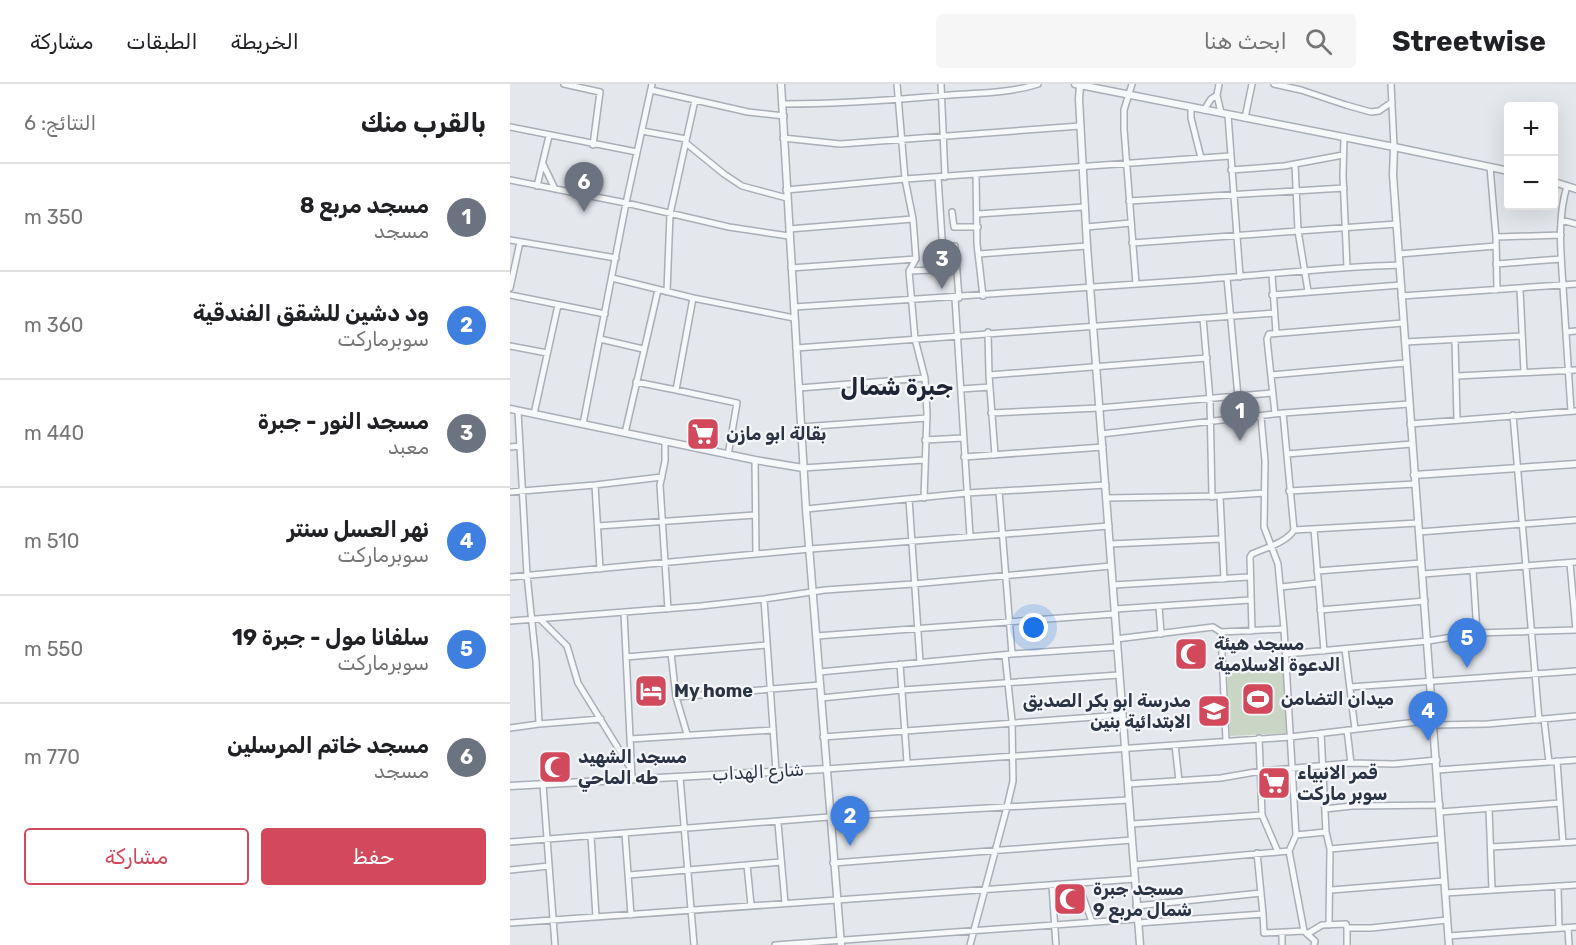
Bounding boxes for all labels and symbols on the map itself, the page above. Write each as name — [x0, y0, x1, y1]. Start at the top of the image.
pin: 6 — [564, 162, 604, 212]
pin: 3 — [922, 240, 962, 289]
district label: جبرة شمال — [841, 373, 953, 401]
pin: 1 — [1220, 392, 1260, 441]
supermarket icon: بقالة ابو مازن — [685, 416, 721, 452]
place label: بقالة ابو مازن — [726, 423, 826, 445]
your location — [1019, 613, 1048, 642]
pin: 5 — [1448, 618, 1486, 668]
place label: مسجد هيئة الدعوة الاسلامية — [1214, 633, 1340, 676]
mosque icon: مسجد هيئة الدعوة الاسلامية — [1173, 636, 1209, 672]
hotel icon: My home — [633, 673, 669, 709]
place label: My home — [674, 680, 753, 702]
sports icon: ميدان التضامن — [1240, 681, 1276, 717]
place label: ميدان التضامن — [1281, 688, 1394, 710]
place label: مدرسة ابو بكر الصديق الابتدائية بنين — [1023, 690, 1191, 733]
pin: 4 — [1408, 692, 1448, 741]
school or university icon: مدرسة ابو بكر الصديق الابتدائية بنين — [1196, 693, 1232, 729]
place label: مسجد الشهيد طه الماحي — [578, 746, 687, 792]
mosque icon: مسجد الشهيد طه الماحي — [537, 749, 573, 785]
street label: شارع الهداب — [711, 759, 805, 786]
place label: قمر الانبياء سوبر ماركت — [1297, 762, 1387, 805]
supermarket icon: قمر الانبياء سوبر ماركت — [1256, 765, 1292, 801]
pin: 2 — [830, 796, 870, 846]
place label: مسجد جبرة شمال مربع 9 — [1093, 878, 1192, 923]
mosque icon: مسجد جبرة شمال مربع 9 — [1052, 881, 1088, 917]

